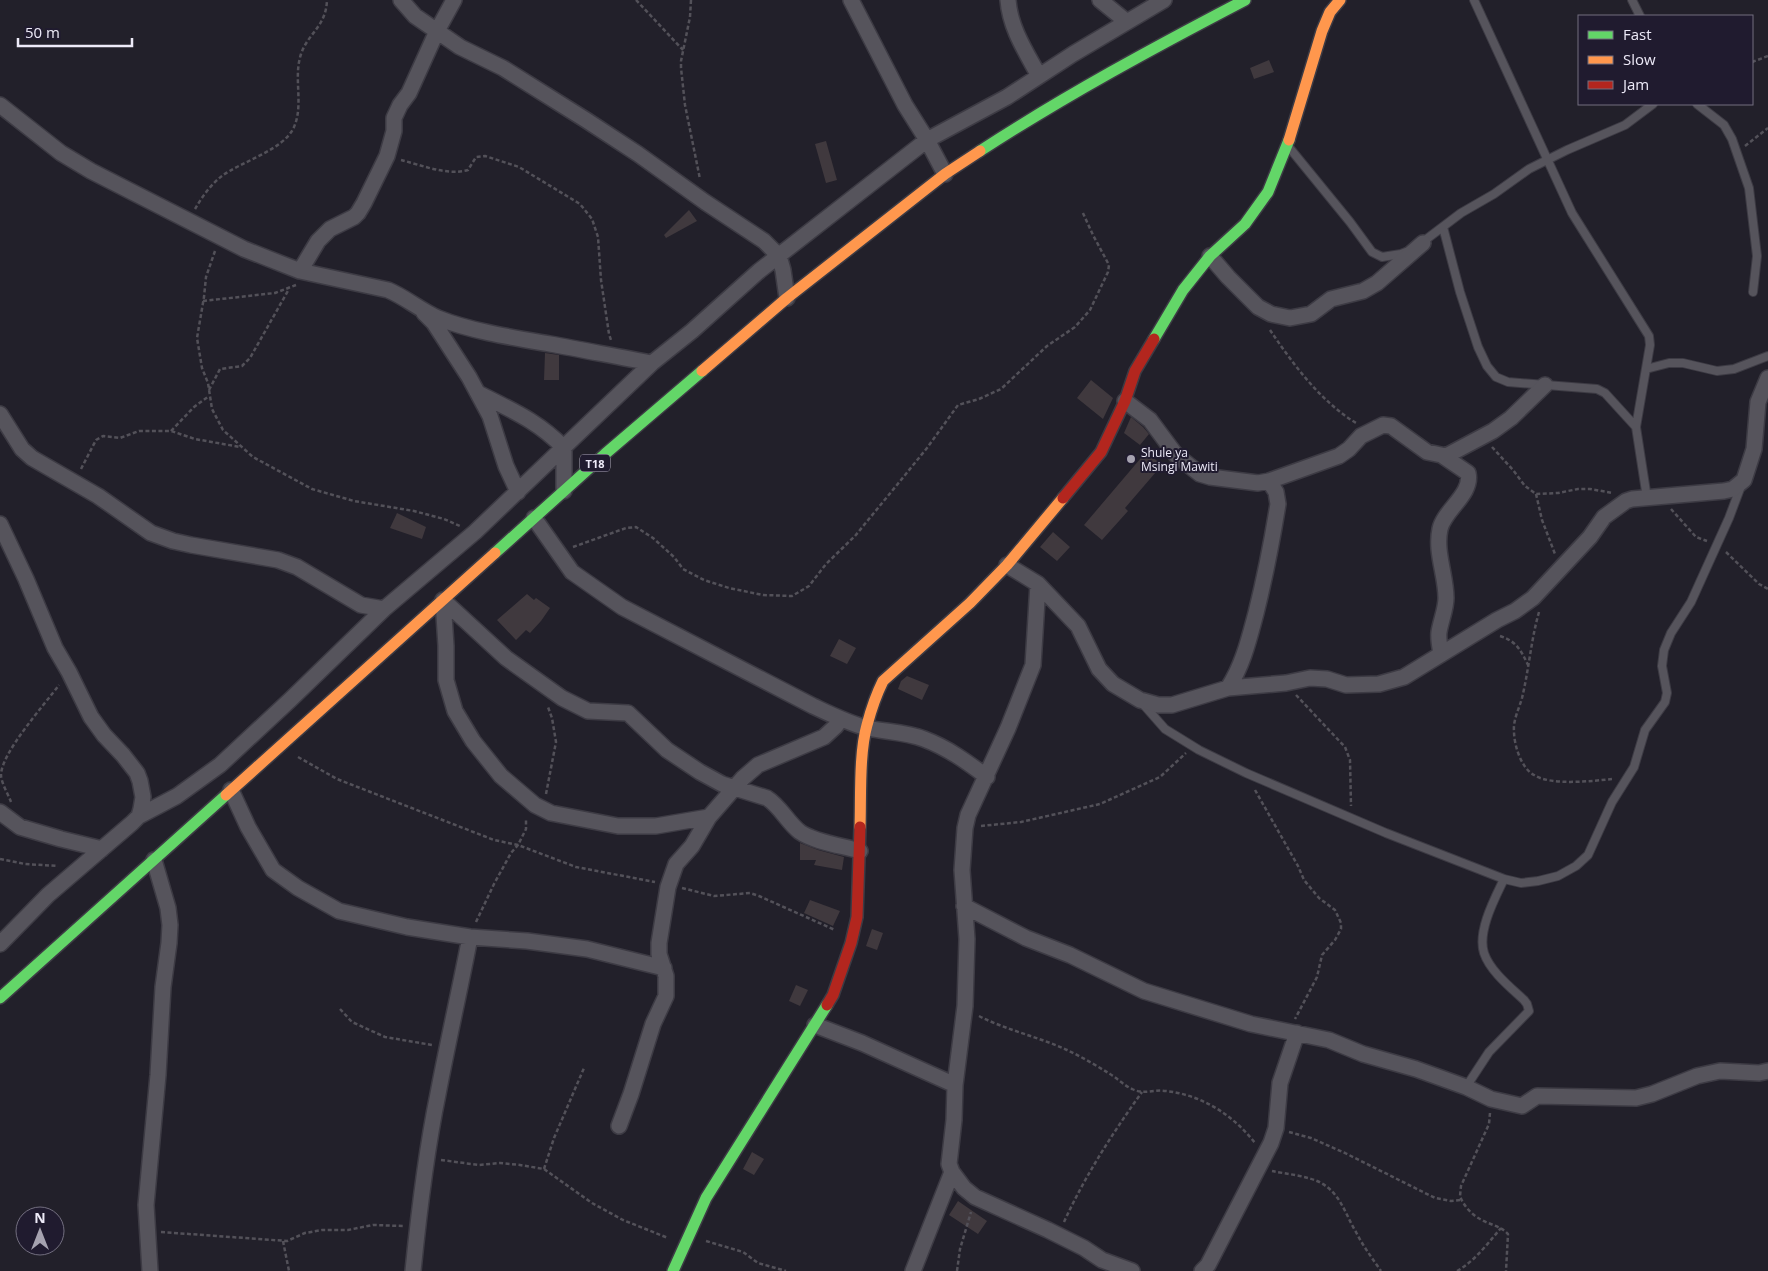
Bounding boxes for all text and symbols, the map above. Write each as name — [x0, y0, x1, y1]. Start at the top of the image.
scale bar — [18, 15, 131, 47]
legend — [1578, 15, 1753, 105]
text: 50 m — [25, 22, 60, 42]
text: Fast — [1623, 24, 1652, 44]
text: Slow — [1623, 49, 1656, 69]
text: Jam — [1621, 74, 1649, 94]
place label: Shule ya Msingi Mawiti — [1141, 444, 1218, 475]
marker: Shule ya Msingi Mawiti — [1125, 453, 1137, 465]
road number: T18 — [580, 454, 610, 472]
north arrow — [15, 1206, 65, 1256]
text: N — [34, 1208, 46, 1227]

